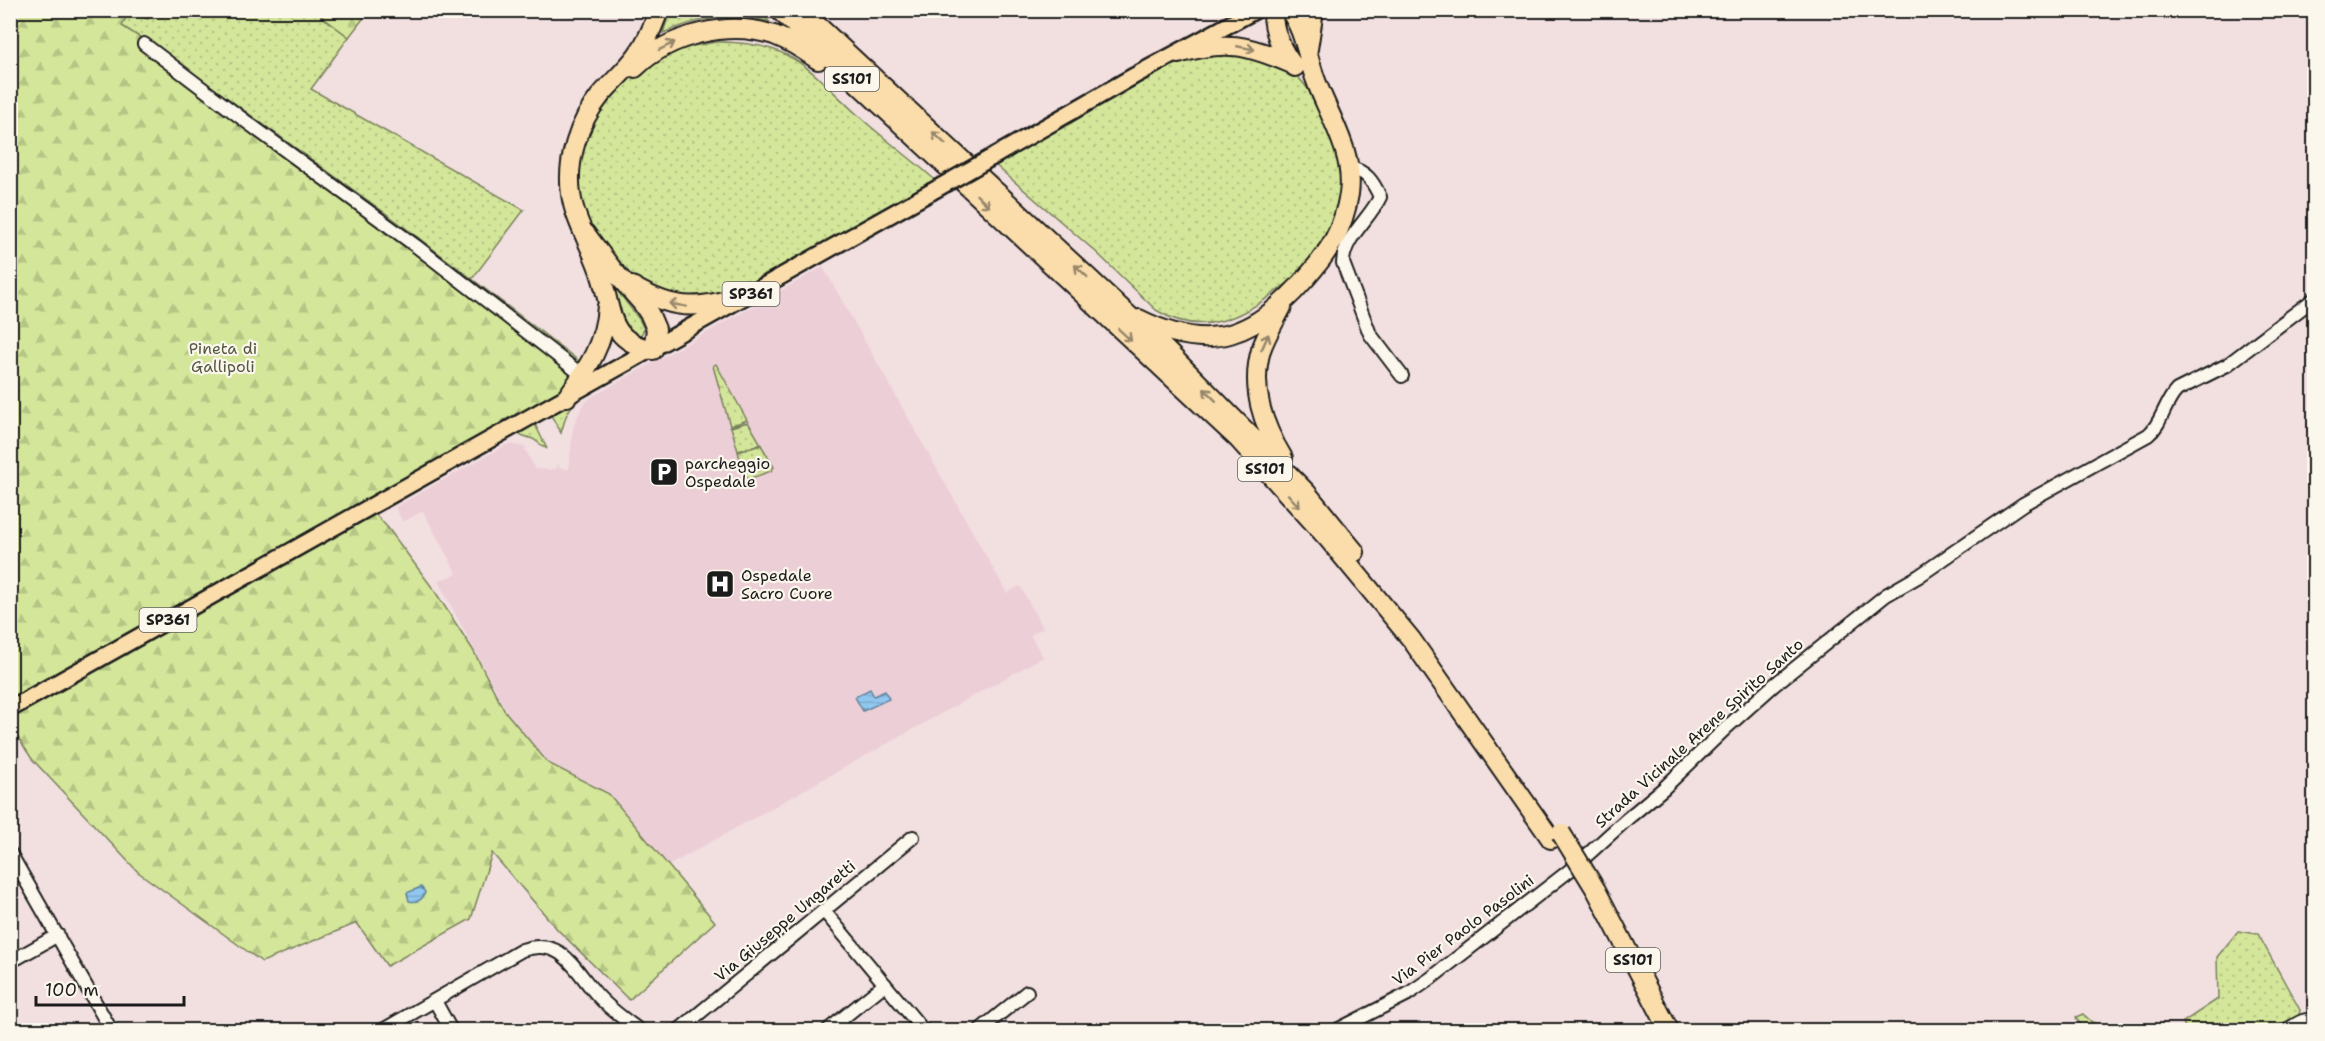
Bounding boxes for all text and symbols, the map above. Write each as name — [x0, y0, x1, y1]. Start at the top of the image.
one-way arrow — [658, 40, 675, 52]
one-way arrow — [1236, 43, 1255, 54]
road number: SS101 — [825, 67, 879, 91]
one-way arrow — [931, 131, 946, 145]
one-way arrow — [975, 194, 990, 208]
one-way arrow — [1074, 265, 1089, 279]
road number: SP361 — [722, 282, 780, 306]
one-way arrow — [669, 299, 688, 310]
one-way arrow — [1117, 328, 1132, 342]
one-way arrow — [1260, 333, 1271, 351]
park label: Pineta di Gallipoli — [189, 338, 257, 377]
one-way arrow — [1203, 387, 1218, 402]
place label: parcheggio Ospedale — [685, 453, 770, 492]
parking icon: parcheggio Ospedale — [648, 456, 680, 488]
road number: SS101 — [1238, 457, 1292, 481]
one-way arrow — [1287, 493, 1301, 508]
place label: Ospedale Sacro Cuore — [741, 565, 833, 604]
hospital icon: Ospedale Sacro Cuore — [704, 568, 736, 600]
road number: SP361 — [140, 608, 196, 632]
street label: Strada Vicinale Arene Spirito Santo — [1590, 634, 1808, 832]
street label: Via Giuseppe Ungaretti — [710, 856, 860, 986]
street label: Via Pier Paolo Pasolini — [1388, 870, 1538, 990]
road number: SS101 — [1606, 948, 1660, 972]
scale bar — [36, 969, 184, 1007]
text: 100 m — [45, 978, 99, 1002]

